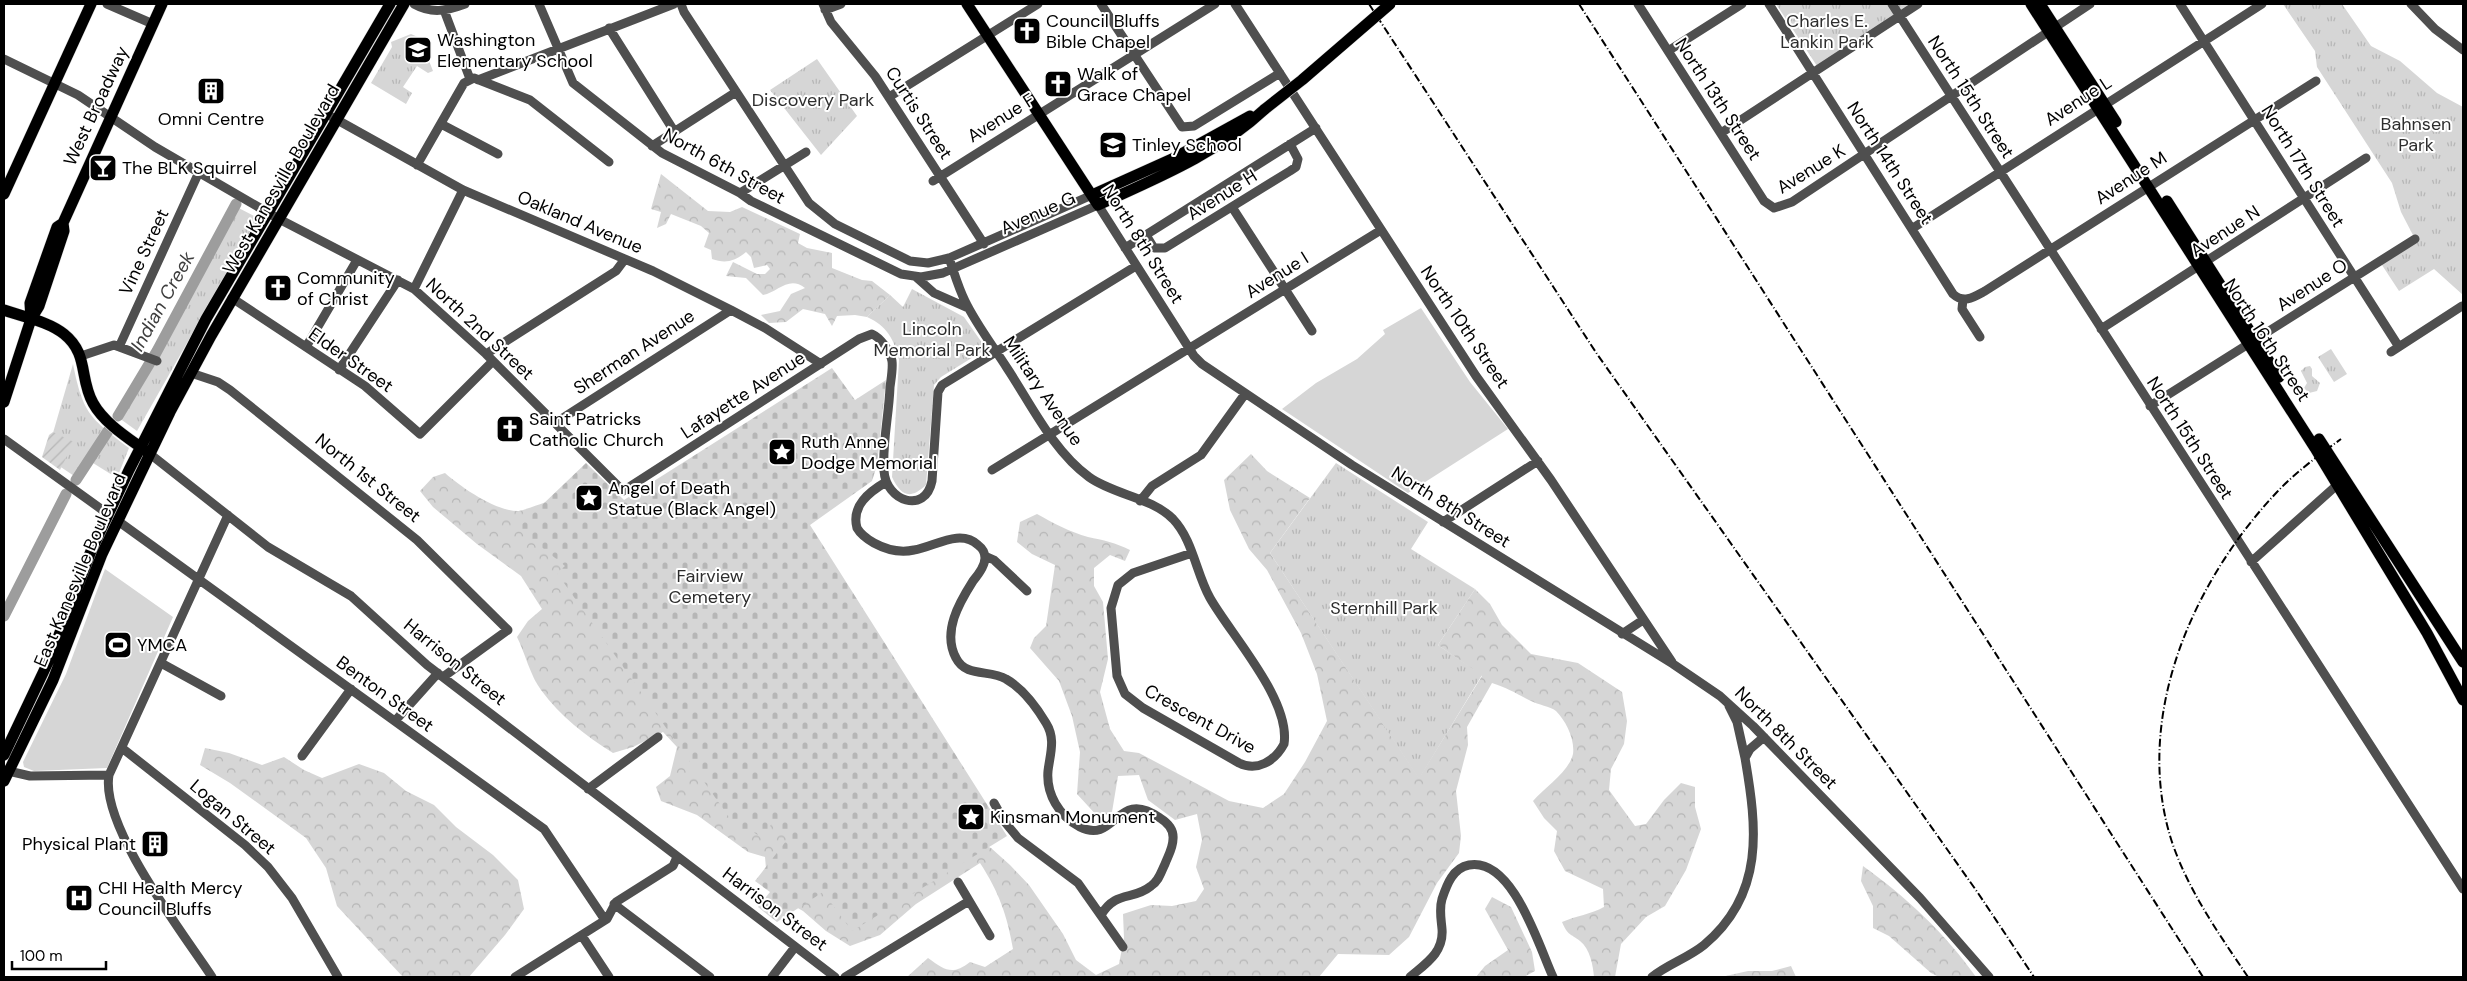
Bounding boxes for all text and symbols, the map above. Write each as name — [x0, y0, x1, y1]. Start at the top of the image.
place label: Council Bluffs Bible Chapel — [1046, 9, 1160, 54]
park label: Charles E. Lankin Park — [1780, 9, 1874, 54]
church icon: Council Bluffs Bible Chapel — [1012, 16, 1042, 46]
place label: Washington Elementary School — [437, 28, 593, 73]
street label: North 15th Street — [1922, 31, 2020, 163]
street label: North 13th Street — [1669, 33, 1767, 165]
school or university icon: Washington Elementary School — [403, 35, 433, 65]
street label: West Broadway — [58, 42, 134, 170]
street label: Curtis Street — [880, 62, 958, 164]
place label: Walk of Grace Chapel — [1077, 62, 1191, 107]
church icon: Walk of Grace Chapel — [1043, 69, 1073, 99]
street label: Avenue L — [2040, 70, 2116, 132]
building icon: Omni Centre — [196, 76, 226, 106]
street label: West Kanesville Boulevard — [217, 80, 345, 278]
park label: Discovery Park — [752, 88, 874, 112]
street label: Avenue F — [963, 88, 1040, 148]
street label: North 14th Street — [1841, 97, 1939, 229]
street label: North 17th Street — [2256, 100, 2350, 232]
place label: Omni Centre — [158, 107, 264, 131]
park label: Bahnsen Park — [2381, 112, 2451, 157]
street label: North 6th Street — [658, 122, 790, 210]
school or university icon: Tinley School — [1098, 130, 1128, 160]
place label: Tinley School — [1132, 133, 1242, 157]
street label: Avenue K — [1772, 138, 1850, 199]
street label: Avenue M — [2090, 146, 2172, 210]
bar icon: The BLK Squirrel — [88, 153, 118, 183]
place label: The BLK Squirrel — [122, 156, 257, 180]
street label: Avenue H — [1182, 164, 1262, 226]
street label: North 8th Street — [1097, 180, 1189, 308]
street label: Oakland Avenue — [514, 185, 646, 259]
street label: Avenue G — [997, 186, 1079, 240]
street label: Avenue N — [2186, 200, 2264, 262]
street label: Vine Street — [114, 205, 174, 299]
street label: Avenue I — [1241, 246, 1313, 304]
water label: Indian Creek — [125, 247, 200, 356]
street label: Avenue O — [2272, 253, 2352, 317]
street label: North 10th Street — [1415, 261, 1515, 393]
place label: Community of Christ — [297, 266, 395, 311]
church icon: Community of Christ — [263, 273, 293, 303]
street label: North 2nd Street — [421, 273, 539, 385]
street label: North 16th Street — [2218, 274, 2316, 406]
street label: Sherman Avenue — [569, 304, 699, 400]
park label: Lincoln Memorial Park — [873, 317, 991, 362]
street label: Elder Street — [304, 322, 398, 398]
street label: Military Avenue — [997, 332, 1089, 450]
street label: Lafayette Avenue — [676, 346, 810, 444]
street label: North 15th Street — [2141, 372, 2239, 504]
place label: Saint Patricks Catholic Church — [529, 407, 663, 452]
church icon: Saint Patricks Catholic Church — [495, 414, 525, 444]
street label: North 1st Street — [310, 428, 426, 528]
place label: Ruth Anne Dodge Memorial — [801, 430, 937, 475]
place icon: Ruth Anne Dodge Memorial — [767, 437, 797, 467]
street label: North 8th Street — [1387, 461, 1515, 553]
street label: East Kanesville Boulevard — [28, 469, 132, 671]
place label: Angel of Death Statue (Black Angel) — [608, 476, 776, 521]
place icon: Angel of Death Statue (Black Angel) — [574, 483, 604, 513]
park label: Fairview Cemetery — [669, 564, 751, 609]
park label: Sternhill Park — [1330, 596, 1438, 620]
street label: Harrison Street — [399, 613, 511, 711]
sports icon: YMCA — [103, 630, 133, 660]
place label: YMCA — [137, 633, 187, 657]
street label: Benton Street — [331, 650, 439, 738]
street label: Crescent Drive — [1140, 678, 1260, 760]
street label: North 8th Street — [1729, 681, 1843, 795]
street label: Logan Street — [185, 774, 281, 860]
place icon: Kinsman Monument — [956, 802, 986, 832]
place label: Kinsman Monument — [990, 805, 1155, 829]
building icon: Physical Plant — [140, 829, 170, 859]
place label: Physical Plant — [22, 832, 136, 856]
street label: Harrison Street — [718, 862, 832, 956]
place label: CHI Health Mercy Council Bluffs — [98, 876, 243, 921]
hospital icon: CHI Health Mercy Council Bluffs — [64, 883, 94, 913]
scale bar — [12, 938, 106, 970]
text: 100 m — [20, 946, 63, 966]

